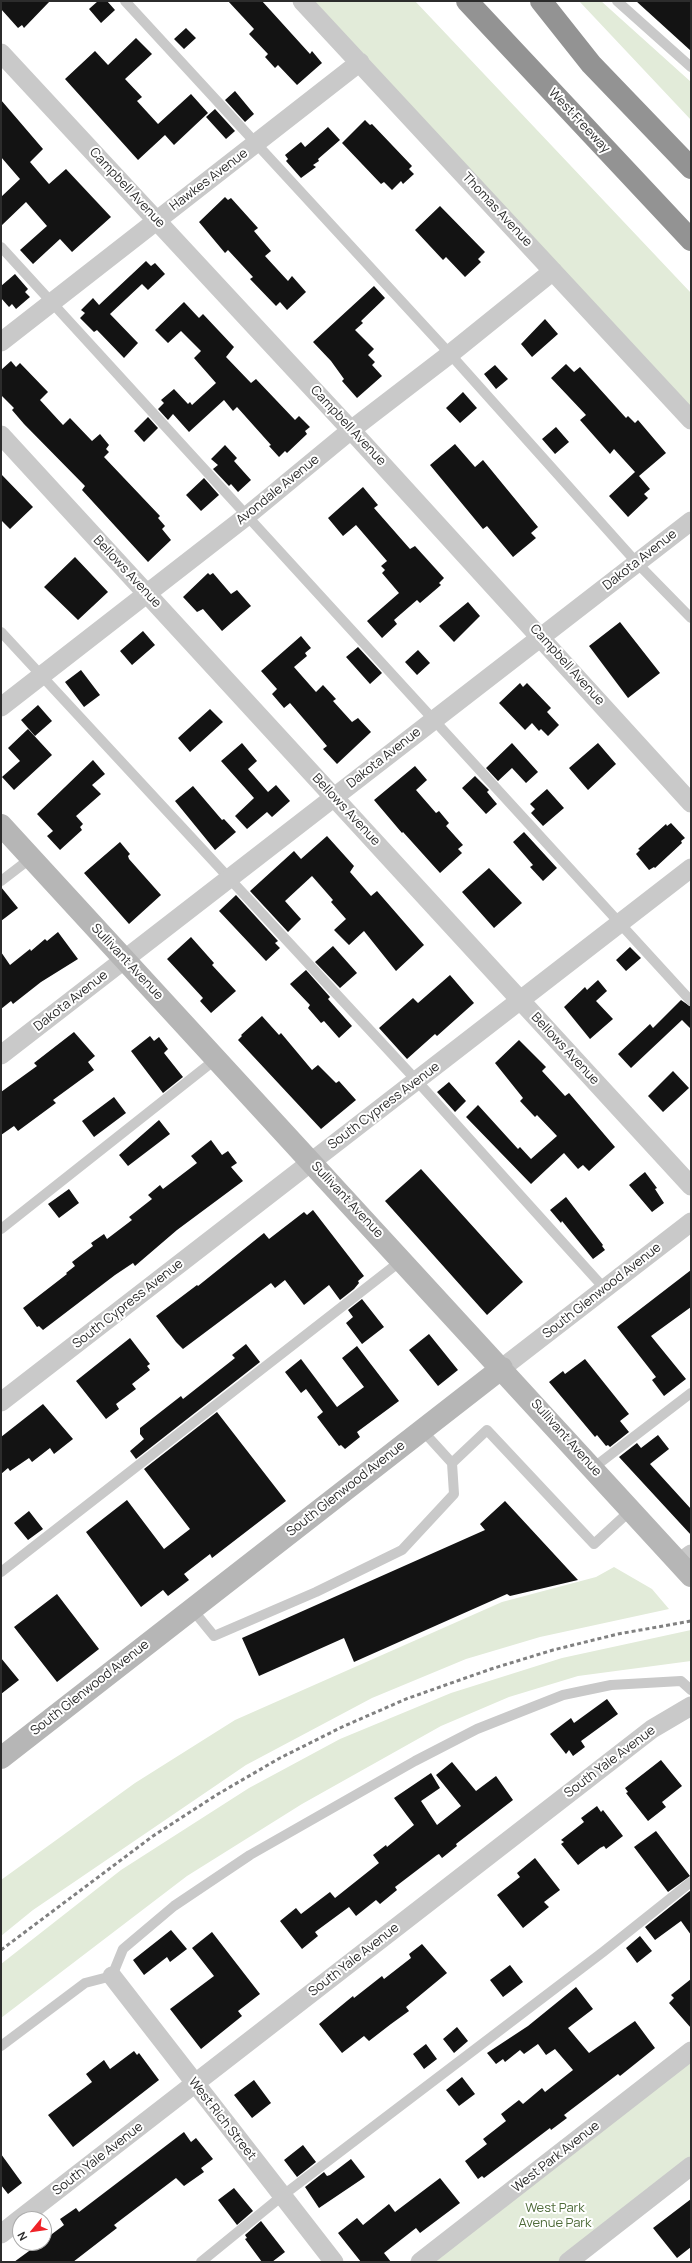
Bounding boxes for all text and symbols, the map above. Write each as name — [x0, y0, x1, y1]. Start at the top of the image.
street label: West Freeway — [545, 85, 613, 157]
street label: Campbell Avenue — [86, 145, 168, 231]
street label: Hawkes Avenue — [167, 146, 251, 214]
street label: Thomas Avenue — [459, 170, 535, 250]
street label: Campbell Avenue — [307, 383, 389, 469]
street label: Avondale Avenue — [233, 452, 323, 528]
street label: Dakota Avenue — [600, 526, 680, 594]
street label: Bellows Avenue — [90, 533, 164, 611]
street label: Campbell Avenue — [527, 621, 607, 709]
street label: Dakota Avenue — [344, 724, 424, 792]
street label: Bellows Avenue — [309, 771, 383, 849]
street label: Sullivant Avenue — [88, 921, 166, 1003]
street label: Dakota Avenue — [31, 967, 111, 1035]
street label: Bellows Avenue — [528, 1010, 602, 1088]
street label: South Cypress Avenue — [325, 1059, 443, 1153]
street label: Sullivant Avenue — [308, 1159, 386, 1241]
street label: South Glenwood Avenue — [540, 1240, 664, 1342]
street label: South Cypress Avenue — [70, 1256, 186, 1352]
street label: Sullivant Avenue — [527, 1396, 605, 1480]
street label: South Glenwood Avenue — [284, 1438, 408, 1540]
street label: South Glenwood Avenue — [28, 1637, 152, 1739]
street label: South Yale Avenue — [561, 1723, 659, 1801]
street label: South Yale Avenue — [306, 1920, 402, 2000]
street label: West Rich Street — [185, 2075, 259, 2163]
street label: West Park Avenue — [509, 2118, 603, 2196]
street label: South Yale Avenue — [50, 2119, 146, 2199]
park label: West Park Avenue Park — [518, 2200, 592, 2231]
north arrow — [12, 2211, 52, 2251]
text: N — [13, 2229, 30, 2244]

